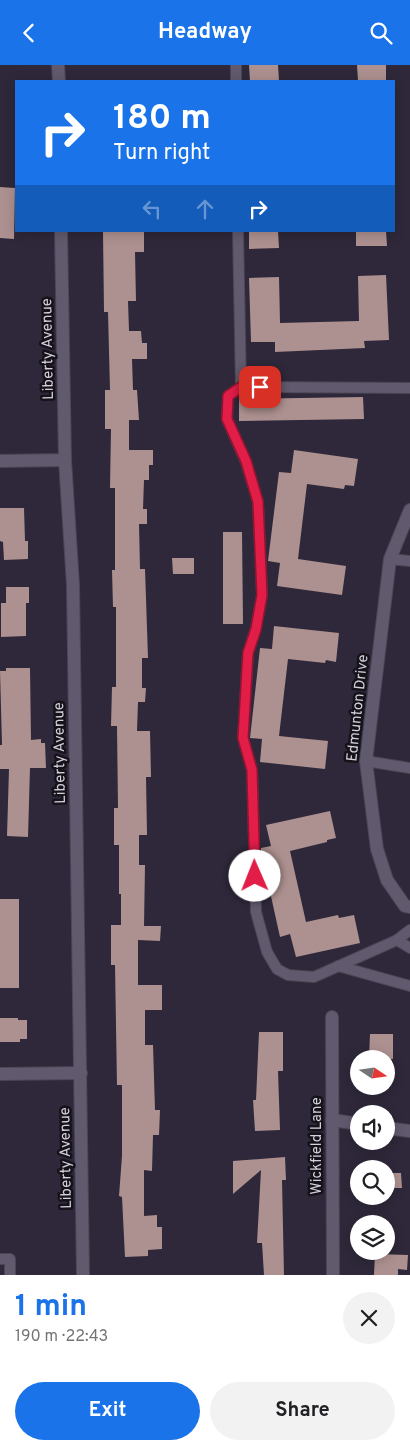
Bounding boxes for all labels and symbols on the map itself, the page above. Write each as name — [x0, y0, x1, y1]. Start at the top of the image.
street label: Liberty Avenue — [38, 298, 59, 400]
pin — [239, 366, 281, 408]
street label: Edmunton Drive — [343, 654, 374, 763]
street label: Liberty Avenue — [50, 702, 71, 804]
position arrow — [228, 849, 280, 901]
north arrow — [350, 1050, 395, 1095]
street label: Wickfield Lane — [308, 1097, 327, 1195]
street label: Liberty Avenue — [56, 1107, 77, 1209]

